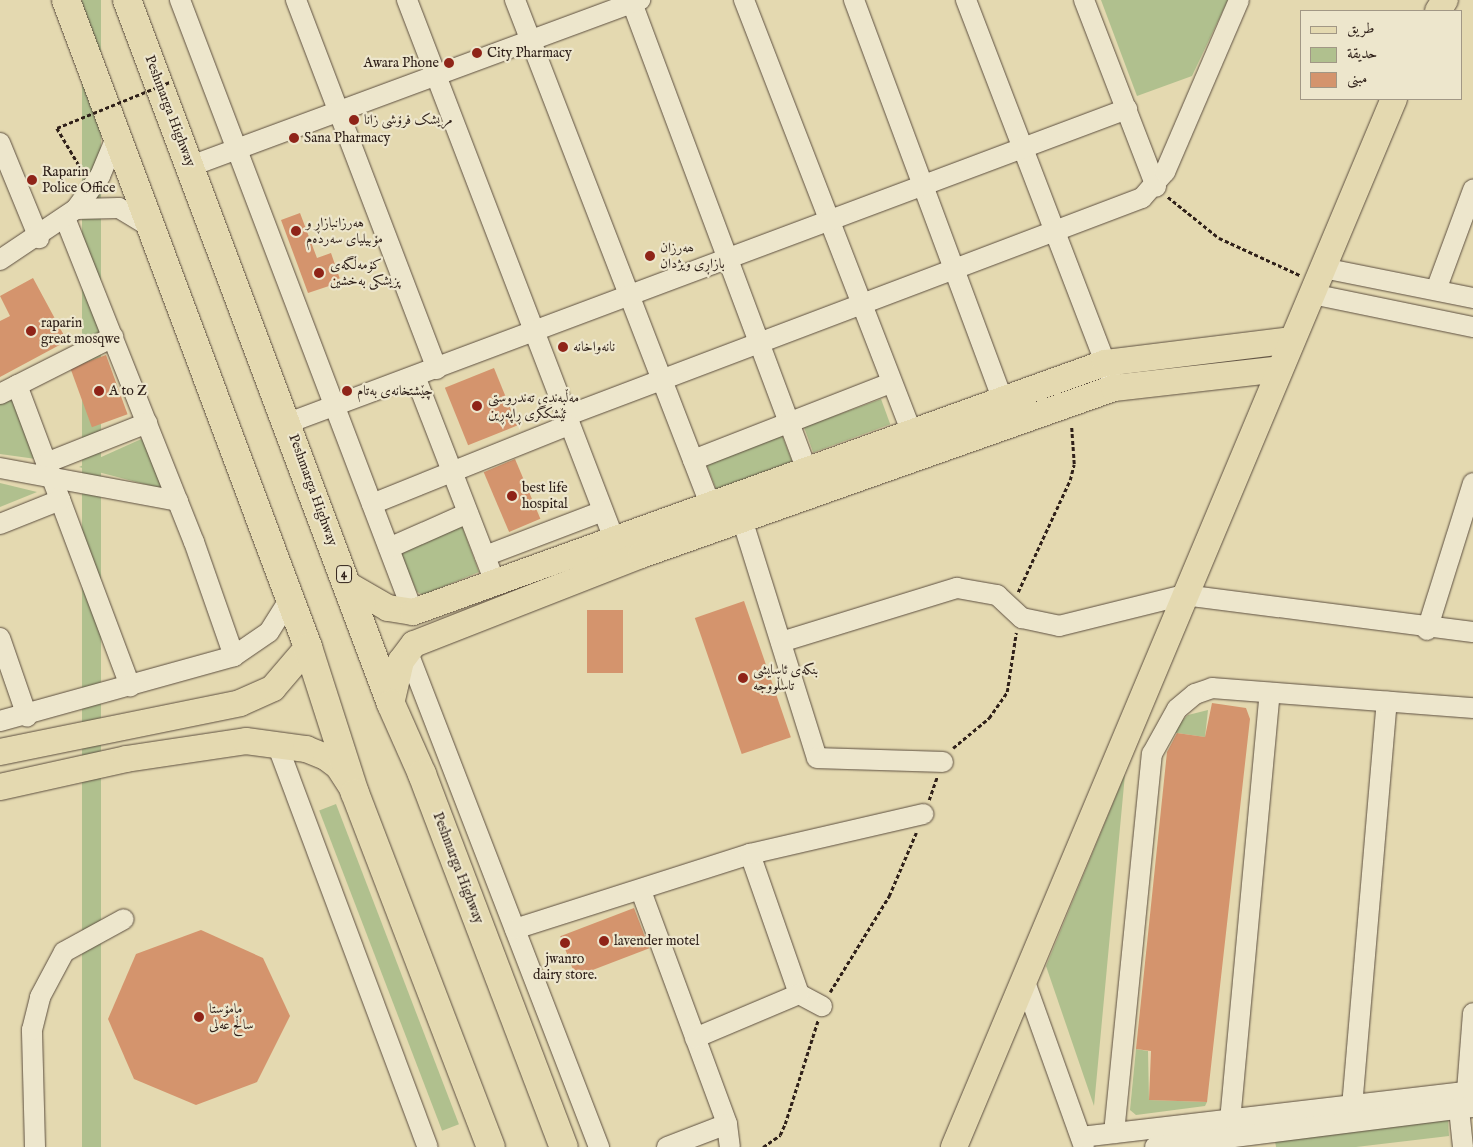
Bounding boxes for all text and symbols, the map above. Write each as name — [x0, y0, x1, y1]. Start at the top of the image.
legend — [1300, 10, 1463, 100]
text: طريق — [1347, 19, 1374, 38]
text: حديقة — [1347, 44, 1377, 63]
place label: City Pharmacy — [487, 45, 572, 61]
marker: City Pharmacy — [471, 47, 483, 59]
street label: Peshmarga Highway — [141, 53, 199, 169]
place label: Awara Phone — [364, 55, 439, 71]
marker: Awara Phone — [443, 57, 455, 69]
text: مبنى — [1347, 69, 1367, 88]
place label: مریشک فرۆشی زانا — [364, 112, 453, 128]
marker: مریشک فرۆشی زانا — [348, 114, 360, 126]
place label: Sana Pharmacy — [304, 130, 390, 146]
marker: Sana Pharmacy — [288, 132, 300, 144]
place label: Raparin Police Office — [42, 164, 115, 196]
marker: Raparin Police Office — [26, 174, 38, 186]
place label: هەرزانبازاڕ و مۆبیلیای سەردەم — [306, 215, 383, 248]
marker: هەرزانبازاڕ و مۆبیلیای سەردەم — [290, 225, 302, 237]
place label: ھەرزان بازاڕی ویژدان — [660, 240, 725, 272]
marker: ھەرزان بازاڕی ویژدان — [644, 250, 656, 262]
place label: کۆمەڵگەی پزیشکی بەخشین — [330, 257, 400, 290]
marker: کۆمەڵگەی پزیشکی بەخشین — [312, 266, 326, 280]
place label: raparin great mosqwe — [41, 315, 120, 348]
marker: raparin great mosqwe — [25, 325, 37, 337]
place label: نانەواخانە — [573, 339, 615, 355]
marker: نانەواخانە — [557, 341, 569, 353]
place label: A to Z — [109, 383, 147, 399]
place label: چێشتخانەی بەتام — [357, 383, 433, 399]
marker: A to Z — [93, 385, 105, 397]
marker: چێشتخانەی بەتام — [341, 385, 353, 397]
place label: مەڵبەندی تەندروستی ئێشکگری ڕاپەڕین — [488, 390, 579, 422]
marker: مەڵبەندی تەندروستی ئێشکگری ڕاپەڕین — [470, 399, 484, 413]
street label: Peshmarga Highway — [285, 432, 341, 548]
place label: best life hospital — [522, 480, 568, 512]
marker: best life hospital — [506, 490, 518, 502]
road number: 4 — [335, 564, 353, 584]
place label: بنکەی ئاسایشی تاسڵووجە — [753, 662, 818, 694]
marker: بنکەی ئاسایشی تاسڵووجە — [737, 672, 749, 684]
street label: Peshmarga Highway — [429, 810, 487, 926]
place label: lavender motel — [614, 933, 699, 949]
marker: lavender motel — [598, 935, 610, 947]
marker: jwanro dairy store. — [559, 937, 571, 949]
place label: jwanro dairy store. — [533, 951, 597, 984]
place label: مامۆستا ساڵح عەلی — [209, 1001, 254, 1034]
marker: مامۆستا ساڵح عەلی — [193, 1011, 205, 1023]

